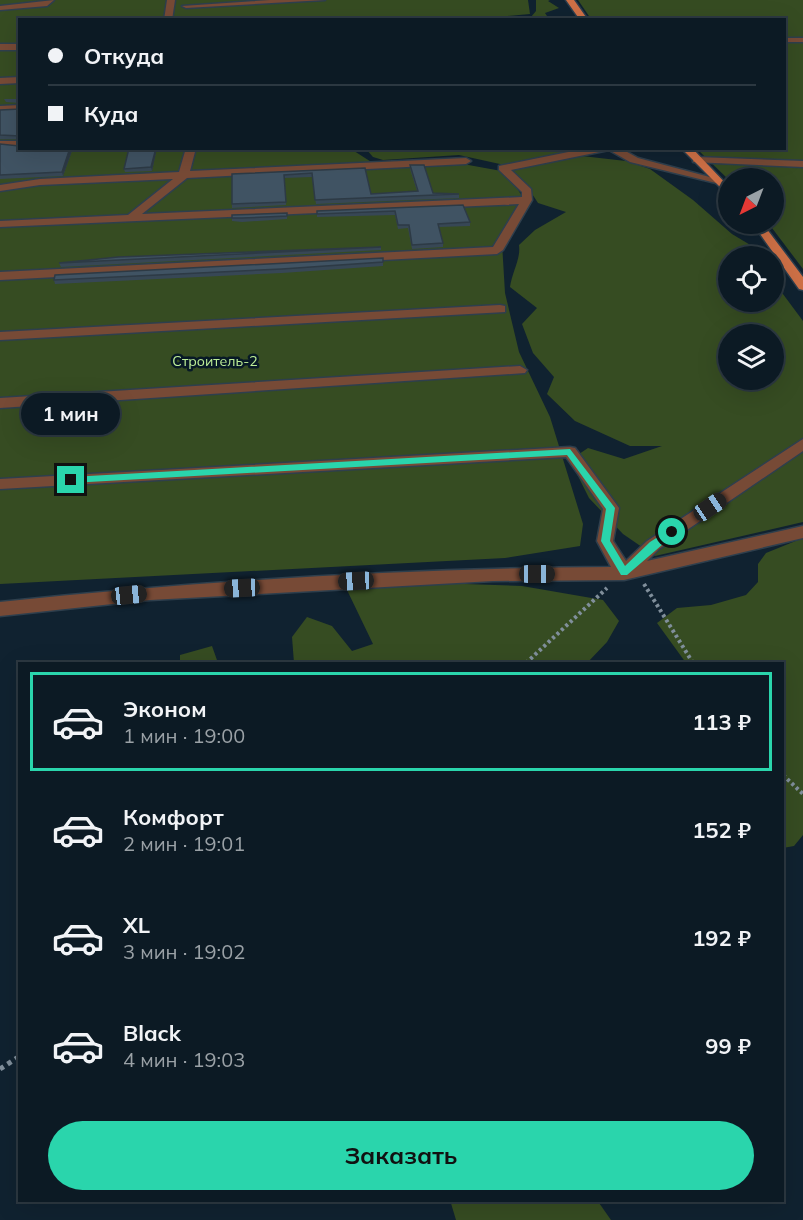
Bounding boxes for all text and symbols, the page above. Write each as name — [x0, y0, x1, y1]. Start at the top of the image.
text: Откуда — [84, 42, 164, 70]
text: Куда — [84, 100, 138, 128]
north arrow — [718, 168, 784, 234]
map controls — [718, 168, 784, 390]
button: locate — [718, 246, 784, 312]
button: layers — [718, 324, 784, 390]
park label: Строитель-2 — [172, 352, 258, 370]
callout: 1 мин — [22, 393, 121, 435]
text: 1 мин — [42, 401, 99, 426]
route end — [57, 466, 84, 493]
car — [690, 489, 730, 525]
route start — [658, 518, 685, 545]
car — [519, 565, 555, 583]
car — [338, 571, 374, 591]
car — [224, 578, 260, 598]
car — [110, 584, 148, 606]
icon: car — [51, 695, 105, 749]
text: Эконом — [123, 695, 207, 723]
text: 113 ₽ — [692, 708, 751, 736]
text: 1 мин · 19:00 — [123, 723, 245, 748]
icon: car — [51, 803, 105, 857]
text: Комфорт — [123, 803, 224, 831]
text: 152 ₽ — [692, 816, 751, 844]
text: 2 мин · 19:01 — [123, 831, 245, 856]
icon: car — [51, 911, 105, 965]
text: XL — [123, 911, 150, 939]
text: 192 ₽ — [692, 924, 751, 952]
text: 3 мин · 19:02 — [123, 939, 245, 964]
icon: car — [51, 1019, 105, 1073]
text: Black — [123, 1019, 181, 1047]
text: 99 ₽ — [705, 1032, 751, 1060]
text: 4 мин · 19:03 — [123, 1047, 245, 1072]
button: Заказать — [48, 1121, 754, 1190]

